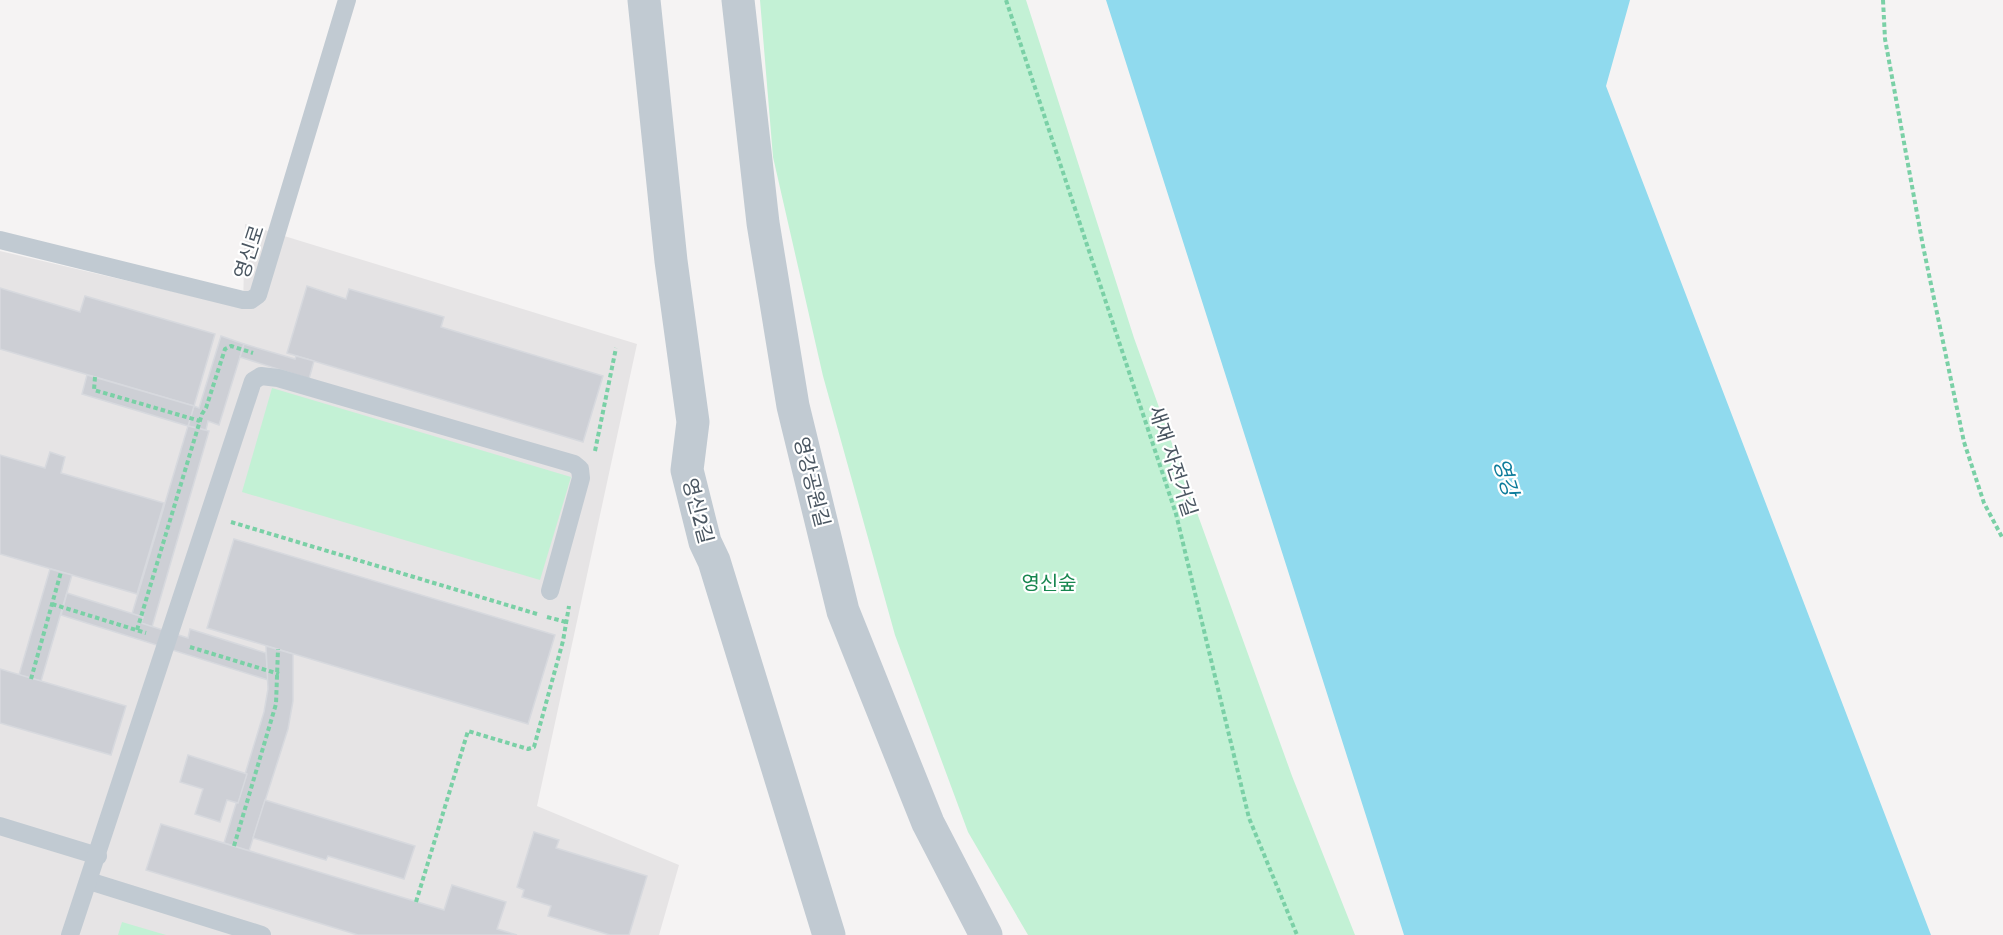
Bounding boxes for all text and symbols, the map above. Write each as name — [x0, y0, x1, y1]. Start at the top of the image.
street label: 영신로 — [229, 222, 269, 282]
street label: 새재 자전거길 — [1144, 402, 1202, 520]
street label: 영강공원길 — [789, 434, 835, 530]
water label: 영강 — [1488, 455, 1524, 502]
street label: 영신2길 — [678, 476, 718, 546]
park label: 영신숲 — [1021, 571, 1077, 595]

